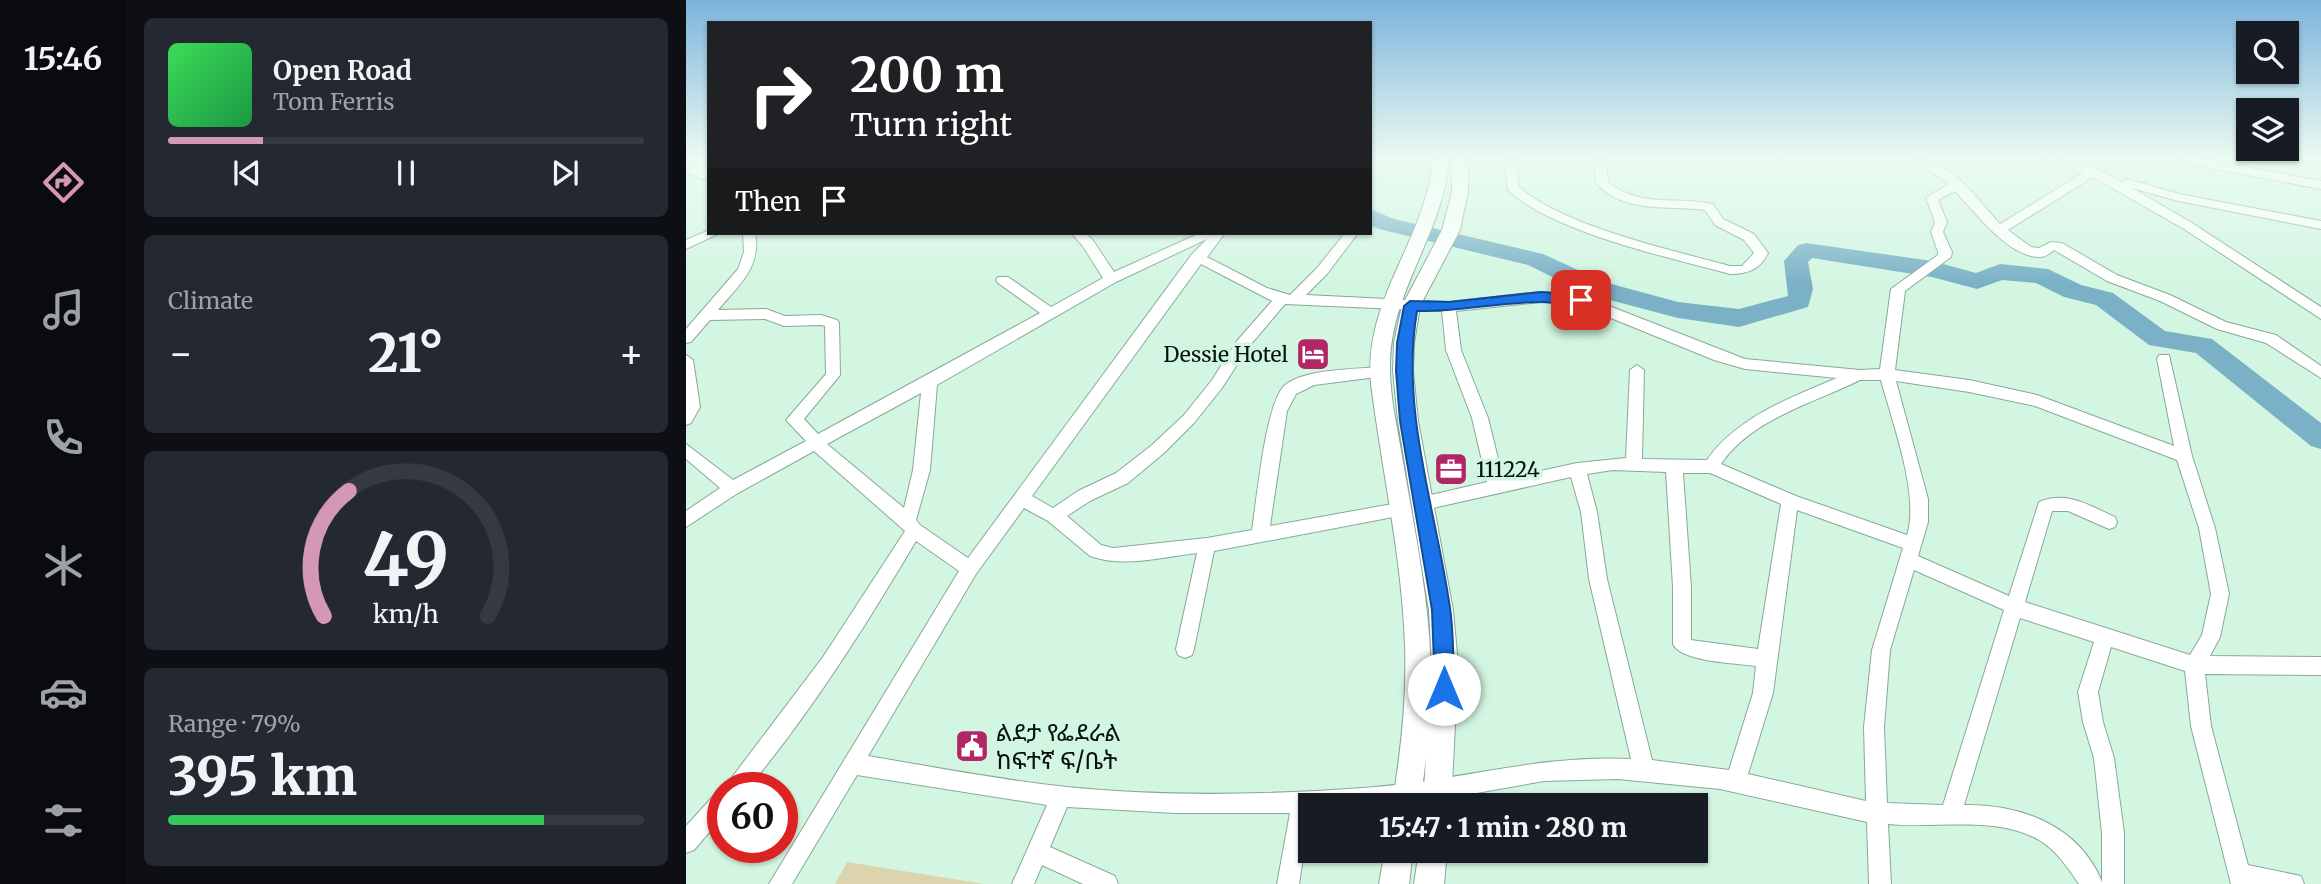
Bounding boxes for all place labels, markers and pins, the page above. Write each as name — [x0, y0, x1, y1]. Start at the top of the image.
pin — [1551, 270, 1611, 330]
hotel icon: Dessie Hotel — [1294, 335, 1332, 373]
place label: Dessie Hotel — [1164, 341, 1288, 368]
office icon: 111224 — [1432, 450, 1470, 488]
place label: 111224 — [1476, 456, 1540, 483]
place label: ልደታ የፌደራል ከፍተኛ ፍ/ቤት — [996, 717, 1121, 776]
public building icon: ልደታ የፌደራል ከፍተኛ ፍ/ቤት — [953, 727, 991, 765]

